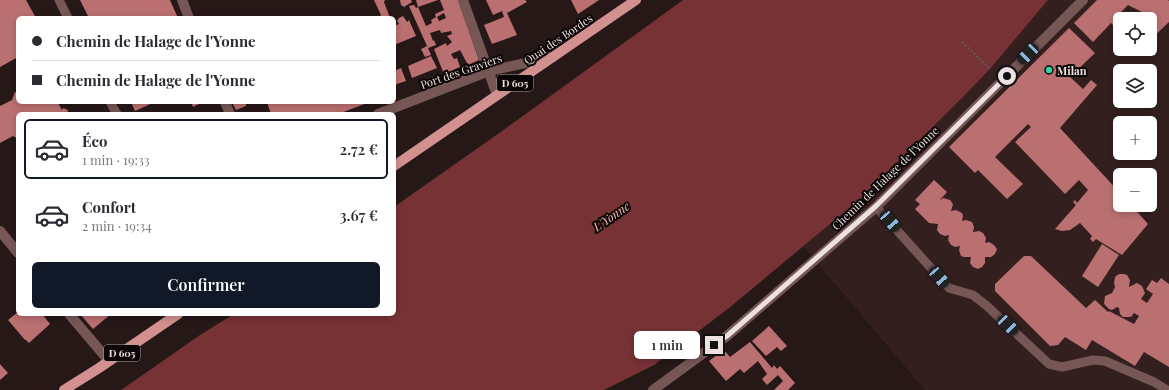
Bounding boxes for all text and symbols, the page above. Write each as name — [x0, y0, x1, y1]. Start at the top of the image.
street label: Quai des Bordes — [521, 10, 595, 68]
map controls — [1113, 12, 1157, 212]
button: locate — [1113, 12, 1157, 56]
text: Chemin de Halage de l'Yonne — [56, 31, 256, 51]
car — [1015, 41, 1041, 67]
street label: Port des Graviers — [418, 50, 504, 92]
place label: Milan — [1057, 63, 1087, 78]
button: layers — [1113, 64, 1157, 108]
marker: Milan — [1044, 65, 1054, 75]
route start — [998, 67, 1016, 85]
text: Chemin de Halage de l'Yonne — [56, 70, 256, 90]
road number: D 605 — [497, 75, 533, 91]
button: + — [1113, 116, 1157, 160]
street label: Chemin de Halage de l'Yonne — [828, 123, 942, 233]
icon: car — [34, 131, 70, 167]
text: Éco — [82, 131, 107, 151]
text: 2.72 € — [340, 139, 378, 159]
text: 1 min · 19:33 — [82, 151, 150, 168]
button: − — [1113, 168, 1157, 212]
icon: car — [34, 197, 70, 233]
text: Confort — [82, 197, 136, 217]
water label: L'Yonne — [589, 198, 632, 235]
text: 3.67 € — [339, 205, 378, 225]
car — [878, 208, 902, 234]
text: 2 min · 19:34 — [82, 217, 152, 234]
button: Confirmer — [32, 262, 380, 308]
car — [927, 264, 951, 290]
car — [995, 312, 1021, 338]
callout: 1 min — [634, 331, 700, 359]
text: 1 min — [651, 336, 683, 353]
route end — [705, 336, 723, 354]
road number: D 605 — [104, 345, 140, 361]

